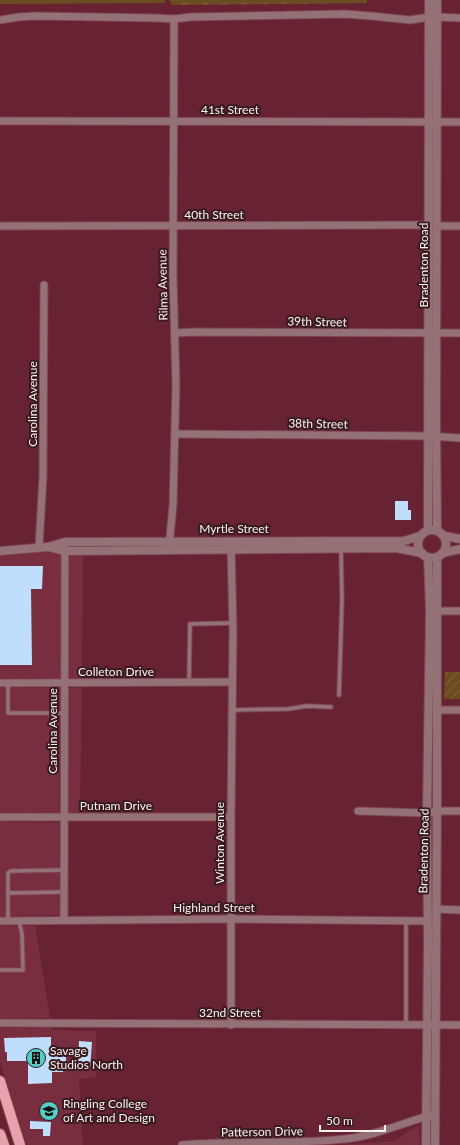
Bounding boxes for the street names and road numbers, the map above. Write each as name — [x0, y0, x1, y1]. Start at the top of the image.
street label: 41st Street — [201, 102, 260, 117]
street label: 40th Street — [184, 207, 244, 222]
street label: Bradenton Road — [416, 223, 431, 308]
street label: Rilma Avenue — [154, 249, 171, 321]
street label: 39th Street — [287, 313, 348, 330]
street label: Carolina Avenue — [25, 361, 40, 447]
street label: 38th Street — [288, 415, 349, 432]
street label: Myrtle Street — [199, 521, 270, 536]
street label: Colleton Drive — [78, 664, 154, 679]
street label: Carolina Avenue — [45, 688, 60, 774]
street label: Putnam Drive — [80, 798, 152, 813]
street label: Winton Avenue — [212, 802, 227, 884]
street label: Bradenton Road — [415, 808, 432, 894]
street label: Highland Street — [173, 900, 256, 915]
street label: 32nd Street — [199, 1005, 262, 1020]
street label: Patterson Drive — [221, 1123, 303, 1140]

